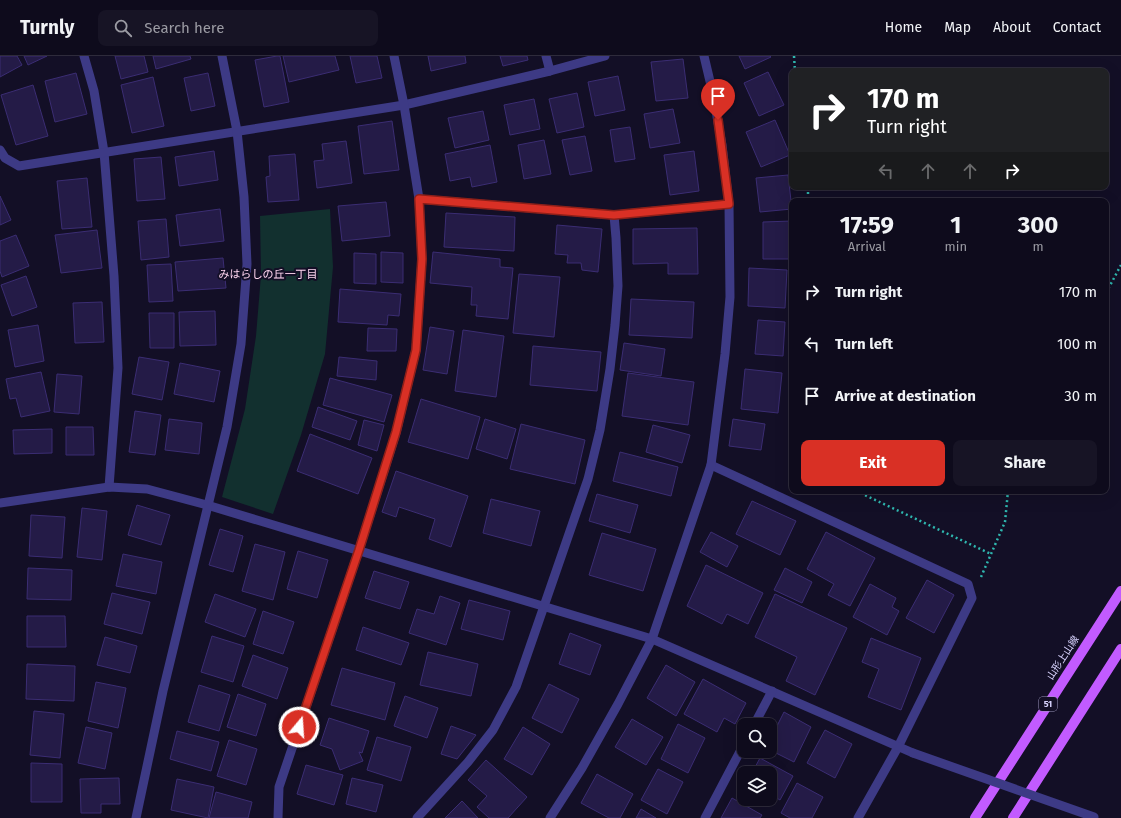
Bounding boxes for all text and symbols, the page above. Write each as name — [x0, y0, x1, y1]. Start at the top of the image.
search box — [98, 10, 378, 46]
text: Turnly — [20, 16, 74, 39]
icon: search — [112, 17, 134, 39]
text: Search here — [144, 19, 224, 37]
text: Home — [885, 19, 922, 36]
text: Map — [944, 19, 971, 36]
text: About — [993, 19, 1031, 36]
text: Contact — [1053, 19, 1101, 36]
pin — [701, 79, 735, 120]
text: 170 m — [867, 82, 939, 115]
icon: right — [801, 84, 853, 136]
icon: arrive — [707, 85, 729, 107]
text: Turn right — [867, 116, 947, 138]
icon: left — [875, 160, 897, 182]
icon: ahead — [917, 160, 939, 182]
icon: ahead — [959, 160, 981, 182]
icon: right — [1001, 160, 1023, 182]
text: 17:59 — [840, 211, 894, 239]
text: 1 — [950, 211, 961, 239]
text: 300 — [1018, 211, 1058, 239]
text: Arrival — [848, 239, 886, 254]
text: min — [945, 239, 967, 254]
text: m — [1032, 239, 1044, 254]
district label: みはらしの丘一丁目 — [219, 268, 318, 281]
icon: right — [801, 281, 823, 303]
text: Turn right — [835, 283, 902, 301]
text: 170 m — [1059, 283, 1097, 301]
icon: left — [801, 333, 823, 355]
text: Turn left — [835, 335, 893, 353]
text: 100 m — [1057, 335, 1097, 353]
icon: arrive — [801, 385, 823, 407]
text: Arrive at destination — [835, 387, 976, 405]
text: 30 m — [1064, 387, 1097, 405]
button: Exit — [801, 440, 945, 486]
button: Share — [953, 440, 1097, 486]
street label: 山形上山線 — [1044, 634, 1082, 682]
road number: 51 — [1039, 697, 1057, 711]
position arrow — [278, 706, 320, 748]
map controls — [737, 718, 777, 806]
button: search — [737, 718, 777, 758]
button: layers — [737, 766, 777, 806]

